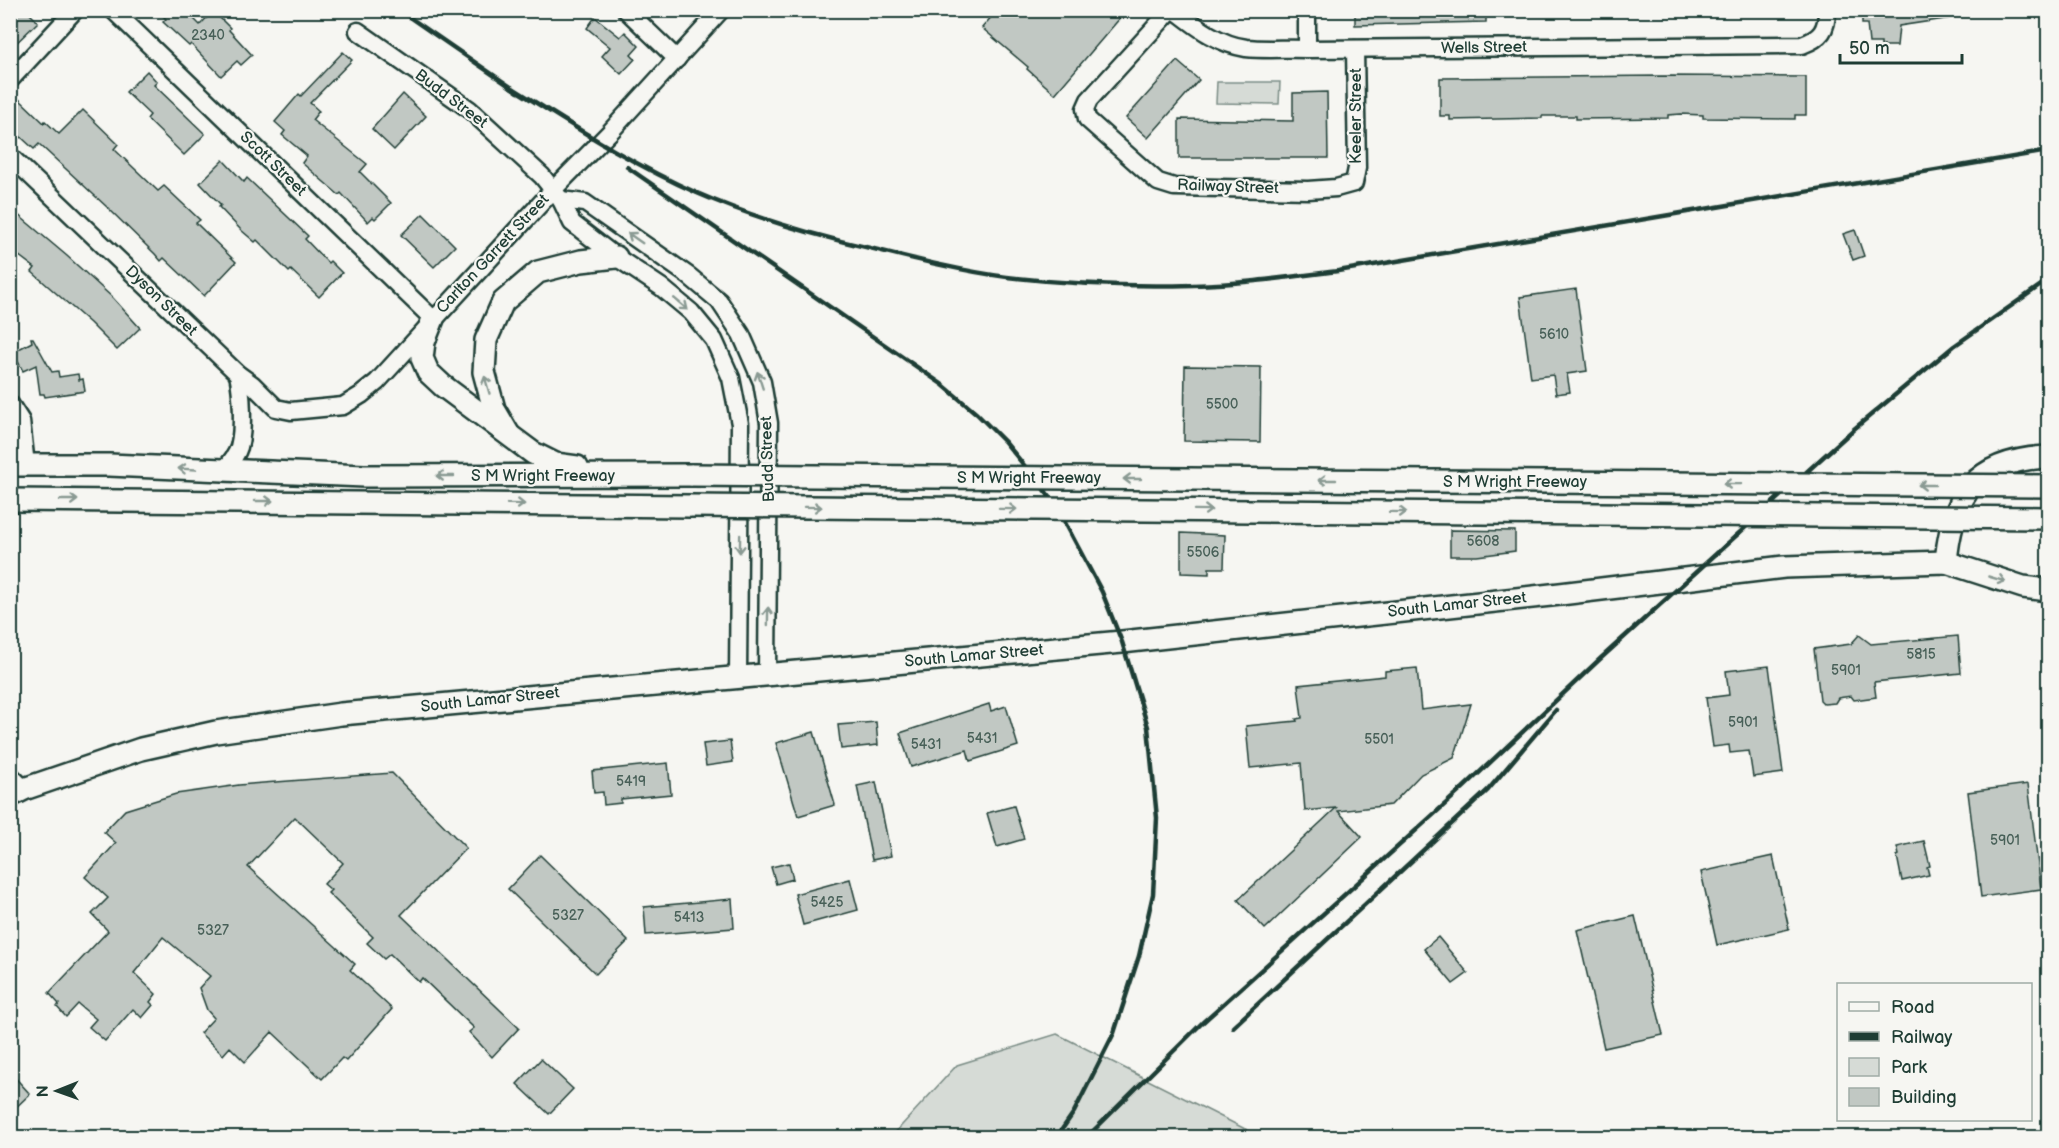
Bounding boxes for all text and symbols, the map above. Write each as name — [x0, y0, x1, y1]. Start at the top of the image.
house number: 2340 — [191, 27, 225, 44]
scale bar — [1840, 27, 1962, 65]
street label: Wells Street — [1441, 38, 1527, 58]
text: 50 m — [1849, 38, 1890, 59]
street label: Budd Street — [411, 65, 491, 133]
street label: Keeler Street — [1347, 68, 1366, 164]
street label: Scott Street — [236, 128, 310, 200]
street label: Railway Street — [1177, 176, 1279, 198]
street label: Carlton Garrett Street — [433, 190, 553, 318]
one-way arrow — [628, 232, 644, 244]
street label: Dyson Street — [121, 262, 201, 340]
one-way arrow — [673, 297, 689, 310]
house number: 5610 — [1539, 326, 1569, 343]
one-way arrow — [754, 371, 765, 390]
one-way arrow — [481, 376, 493, 395]
house number: 5500 — [1206, 396, 1238, 413]
street label: Budd Street — [757, 416, 779, 502]
one-way arrow — [177, 463, 197, 474]
street label: S M Wright Freeway — [471, 467, 616, 486]
street label: S M Wright Freeway — [957, 469, 1102, 488]
one-way arrow — [435, 470, 455, 482]
one-way arrow — [1123, 473, 1143, 485]
street label: S M Wright Freeway — [1443, 473, 1588, 492]
one-way arrow — [1318, 474, 1338, 486]
one-way arrow — [1723, 478, 1743, 490]
one-way arrow — [1918, 479, 1938, 491]
one-way arrow — [58, 494, 78, 506]
one-way arrow — [253, 495, 273, 507]
one-way arrow — [506, 498, 526, 510]
one-way arrow — [802, 501, 822, 513]
one-way arrow — [997, 503, 1017, 514]
one-way arrow — [1192, 504, 1212, 516]
one-way arrow — [1387, 506, 1407, 518]
house number: 5608 — [1467, 533, 1499, 550]
one-way arrow — [734, 534, 746, 554]
house number: 5506 — [1187, 544, 1220, 561]
one-way arrow — [1987, 574, 2006, 585]
street label: South Lamar Street — [1387, 588, 1527, 622]
one-way arrow — [762, 606, 774, 626]
street label: South Lamar Street — [904, 640, 1044, 672]
house number: 5815 — [1906, 646, 1936, 663]
house number: 5901 — [1831, 662, 1861, 679]
street label: South Lamar Street — [420, 683, 560, 717]
house number: 5901 — [1728, 714, 1758, 731]
house number: 5431 — [967, 730, 997, 747]
house number: 5501 — [1364, 731, 1394, 748]
house number: 5431 — [911, 736, 941, 753]
house number: 5419 — [616, 773, 646, 790]
house number: 5901 — [1990, 832, 2020, 849]
house number: 5425 — [811, 894, 843, 911]
house number: 5327 — [552, 907, 584, 924]
house number: 5413 — [674, 909, 704, 926]
house number: 5327 — [197, 922, 229, 939]
legend — [1837, 983, 2032, 1121]
text: Road — [1891, 997, 1935, 1018]
text: Railway — [1891, 1027, 1953, 1048]
text: Park — [1891, 1057, 1927, 1078]
north arrow — [27, 1061, 87, 1121]
text: N — [34, 1085, 53, 1097]
text: Building — [1891, 1087, 1957, 1108]

